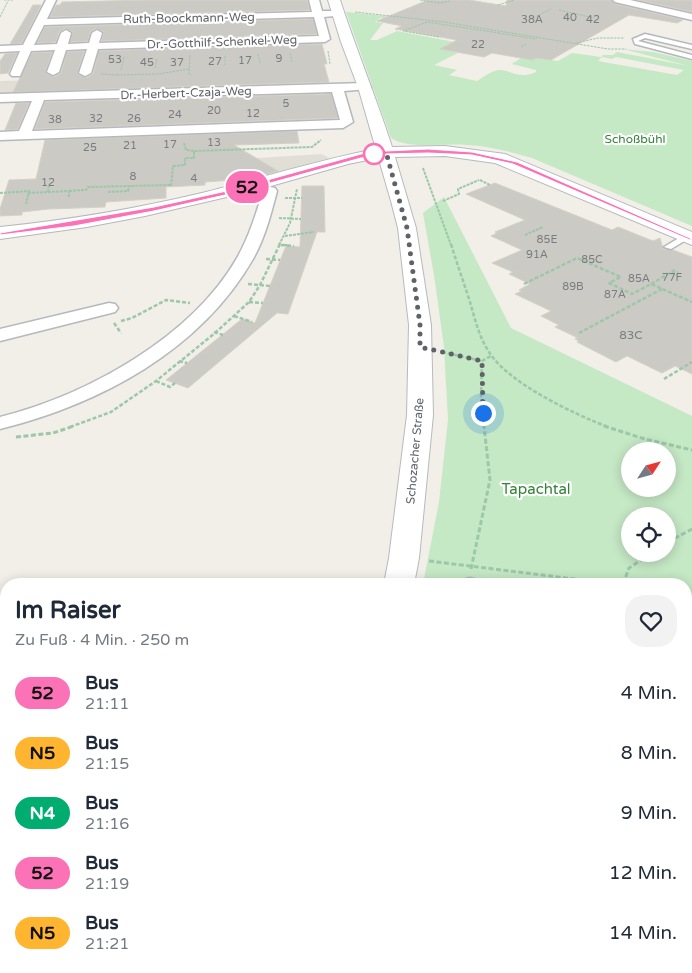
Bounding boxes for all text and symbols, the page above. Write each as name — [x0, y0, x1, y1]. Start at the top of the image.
street label: Ruth-Boockmann-Weg — [123, 10, 255, 26]
house number: 40 — [563, 11, 577, 24]
house number: 38A — [521, 13, 543, 26]
house number: 42 — [586, 13, 600, 26]
street label: Dr.-Gotthilf-Schenkel-Weg — [147, 32, 297, 52]
house number: 22 — [471, 38, 485, 51]
house number: 9 — [276, 52, 283, 65]
house number: 53 — [108, 53, 122, 66]
house number: 17 — [238, 54, 252, 67]
house number: 27 — [208, 55, 222, 68]
house number: 45 — [140, 56, 154, 69]
house number: 37 — [170, 56, 184, 69]
street label: Dr.-Herbert-Czaja-Weg — [120, 84, 252, 102]
house number: 5 — [283, 97, 290, 110]
house number: 20 — [207, 104, 221, 117]
house number: 12 — [246, 107, 260, 120]
house number: 24 — [168, 108, 182, 121]
house number: 32 — [89, 112, 103, 125]
house number: 26 — [127, 112, 141, 125]
house number: 38 — [48, 113, 62, 126]
park label: Schoßbühl — [605, 132, 665, 146]
house number: 13 — [207, 136, 221, 149]
house number: 17 — [163, 138, 177, 151]
house number: 21 — [123, 139, 137, 152]
house number: 25 — [83, 141, 97, 154]
unlabelled marker — [363, 143, 385, 165]
house number: 8 — [130, 170, 137, 183]
line badge: 52 — [224, 171, 270, 203]
house number: 4 — [191, 172, 198, 185]
house number: 12 — [41, 176, 55, 189]
text: 52 — [236, 176, 258, 198]
house number: 85E — [537, 233, 557, 246]
house number: 91A — [526, 248, 548, 261]
house number: 85C — [581, 253, 603, 266]
house number: 77F — [662, 271, 683, 284]
house number: 85A — [628, 272, 650, 285]
house number: 89B — [562, 280, 584, 293]
house number: 87A — [604, 288, 626, 301]
house number: 83C — [619, 328, 643, 342]
street label: Schozacher Straße — [403, 397, 427, 505]
your location — [471, 401, 496, 426]
north arrow — [621, 442, 676, 498]
map controls — [621, 442, 676, 562]
park label: Tapachtal — [501, 480, 571, 498]
button: locate — [621, 507, 676, 562]
button: heart — [625, 595, 677, 647]
text: Im Raiser — [15, 596, 121, 625]
text: Zu Fuß · 4 Min. · 250 m — [15, 630, 189, 650]
text: Bus — [85, 672, 119, 694]
text: 52 — [31, 682, 54, 704]
text: 4 Min. — [621, 682, 677, 704]
text: 21:11 — [85, 694, 129, 714]
text: Bus — [85, 732, 119, 754]
text: N5 — [30, 742, 55, 764]
text: 8 Min. — [621, 742, 677, 764]
text: 21:15 — [85, 754, 129, 774]
text: Bus — [85, 792, 119, 814]
text: N4 — [30, 802, 55, 824]
text: 9 Min. — [621, 802, 677, 824]
text: 21:16 — [85, 814, 129, 834]
text: Bus — [85, 852, 119, 874]
text: 52 — [31, 862, 54, 884]
text: 12 Min. — [609, 862, 677, 884]
text: 21:19 — [85, 874, 129, 894]
text: Bus — [85, 912, 119, 934]
text: N5 — [30, 922, 55, 944]
text: 14 Min. — [609, 922, 677, 944]
text: 21:21 — [85, 934, 129, 954]

